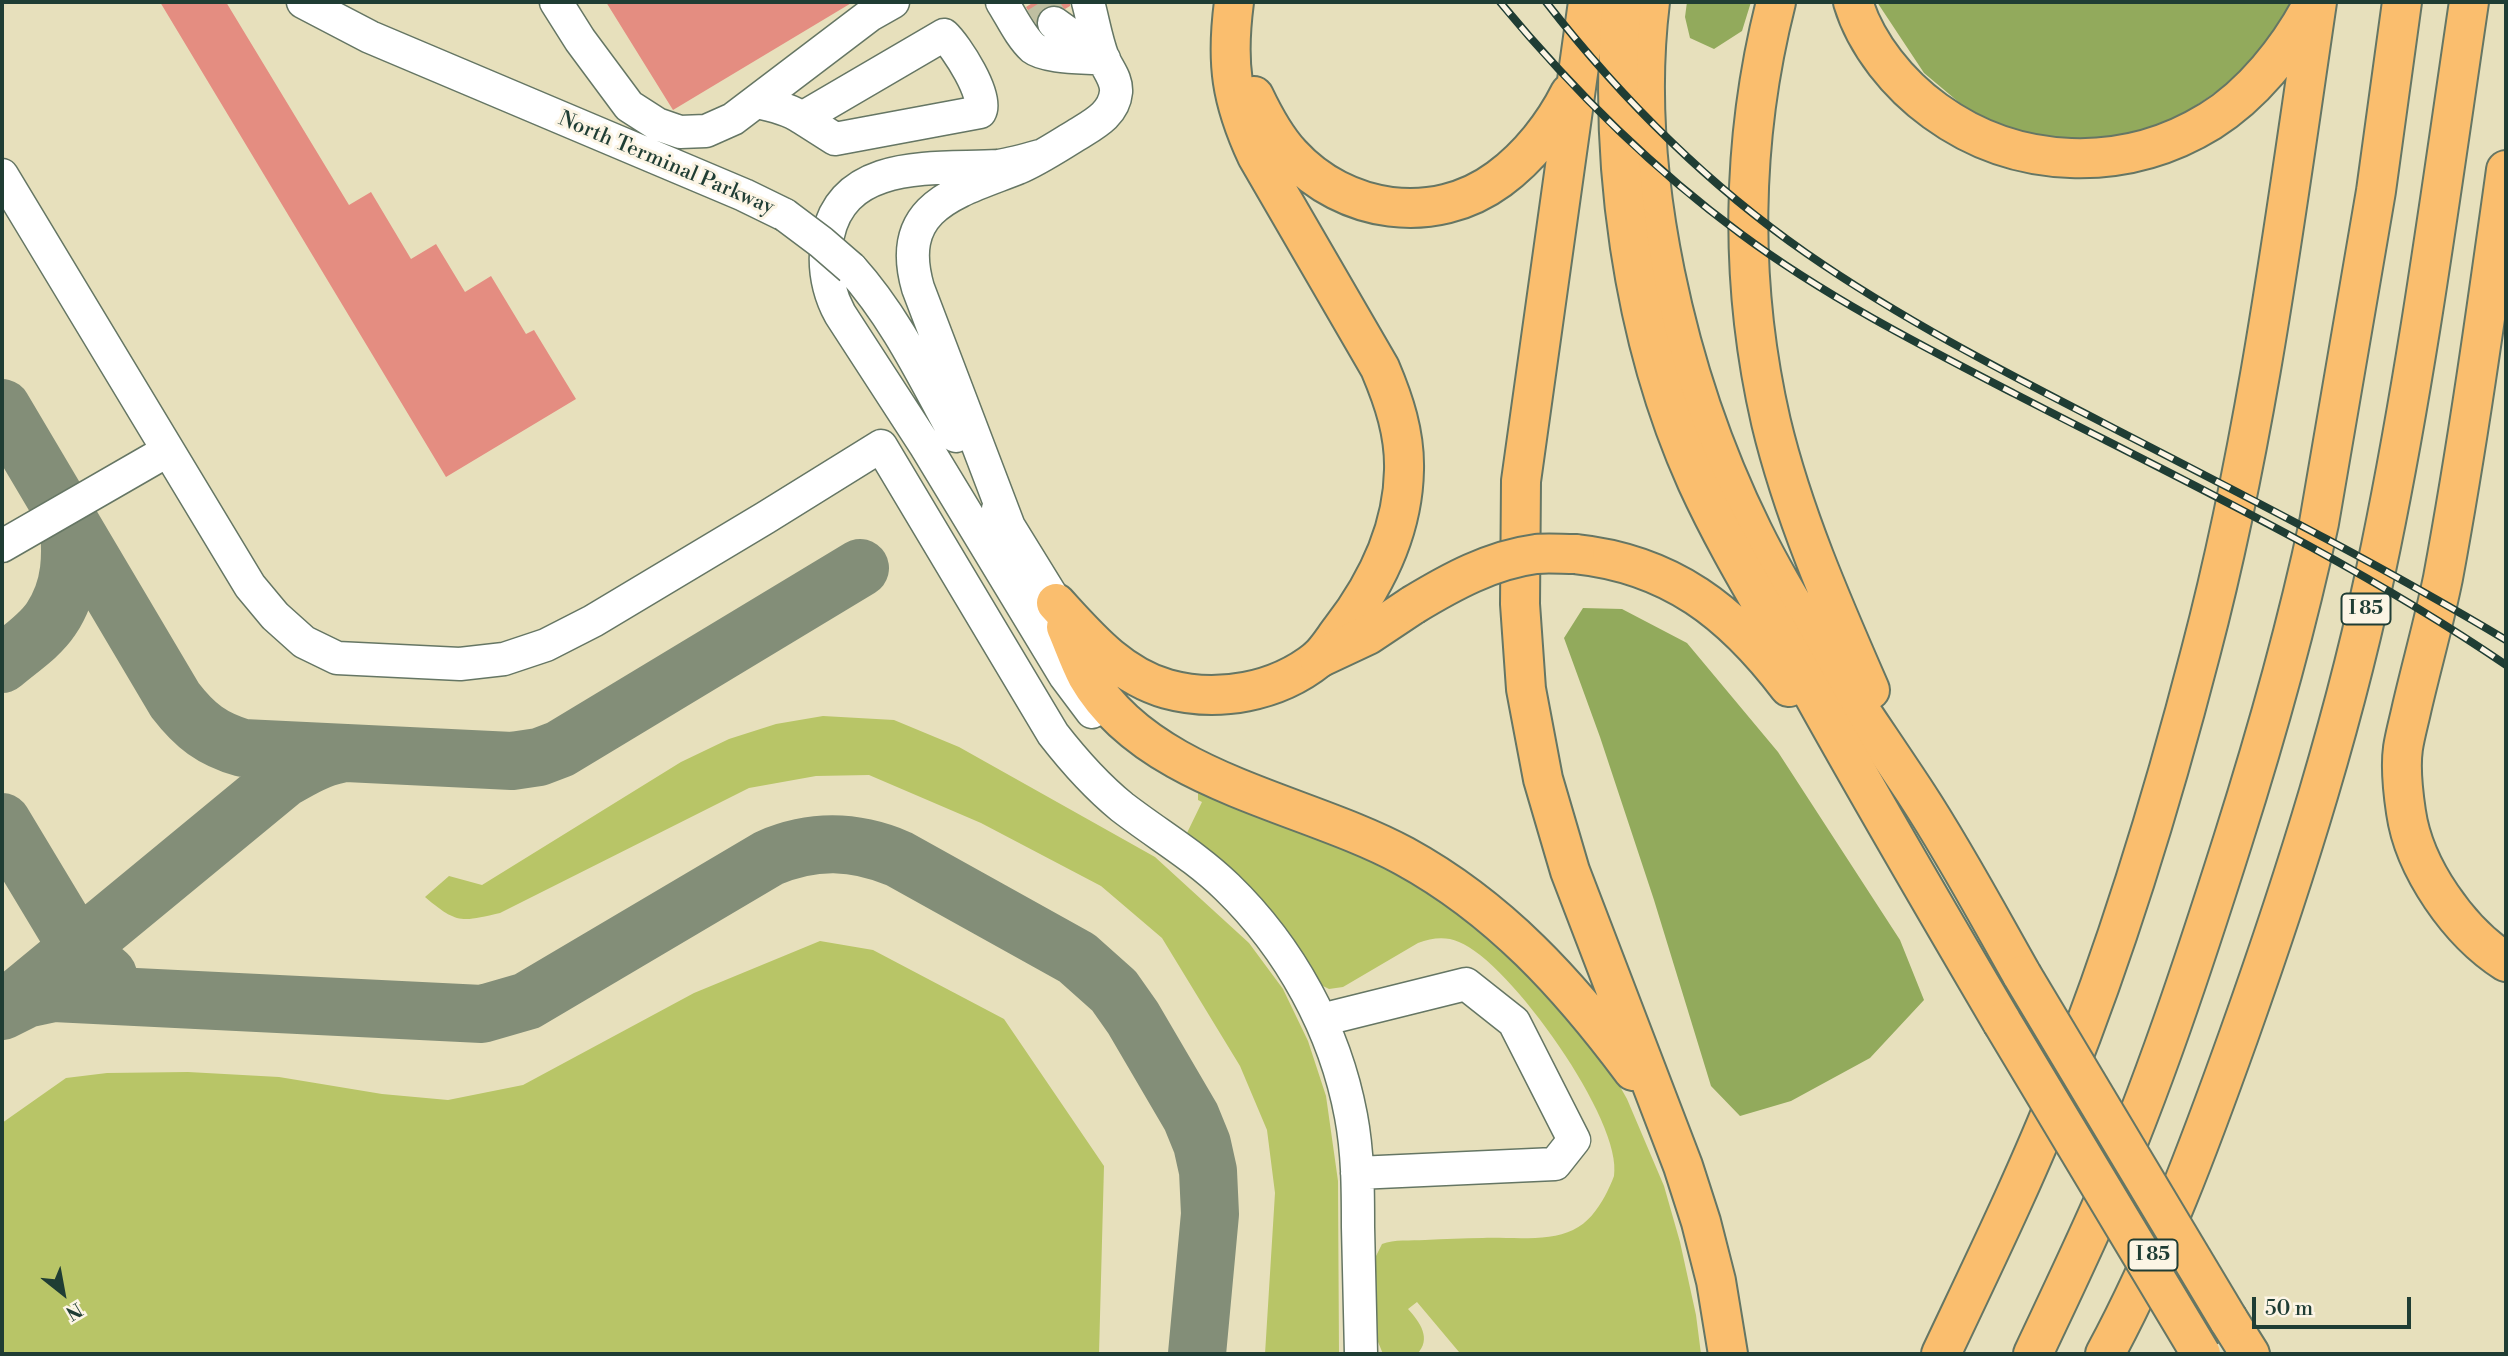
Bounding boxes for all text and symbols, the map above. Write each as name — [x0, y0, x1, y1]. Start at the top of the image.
street label: North Terminal Parkway — [554, 107, 778, 221]
road number: I 85 — [2342, 594, 2390, 624]
road number: I 85 — [2128, 1240, 2178, 1270]
north arrow — [28, 1258, 98, 1328]
scale bar — [2256, 1282, 2415, 1326]
text: 50 m — [2265, 1296, 2313, 1322]
text: N — [61, 1297, 86, 1325]

